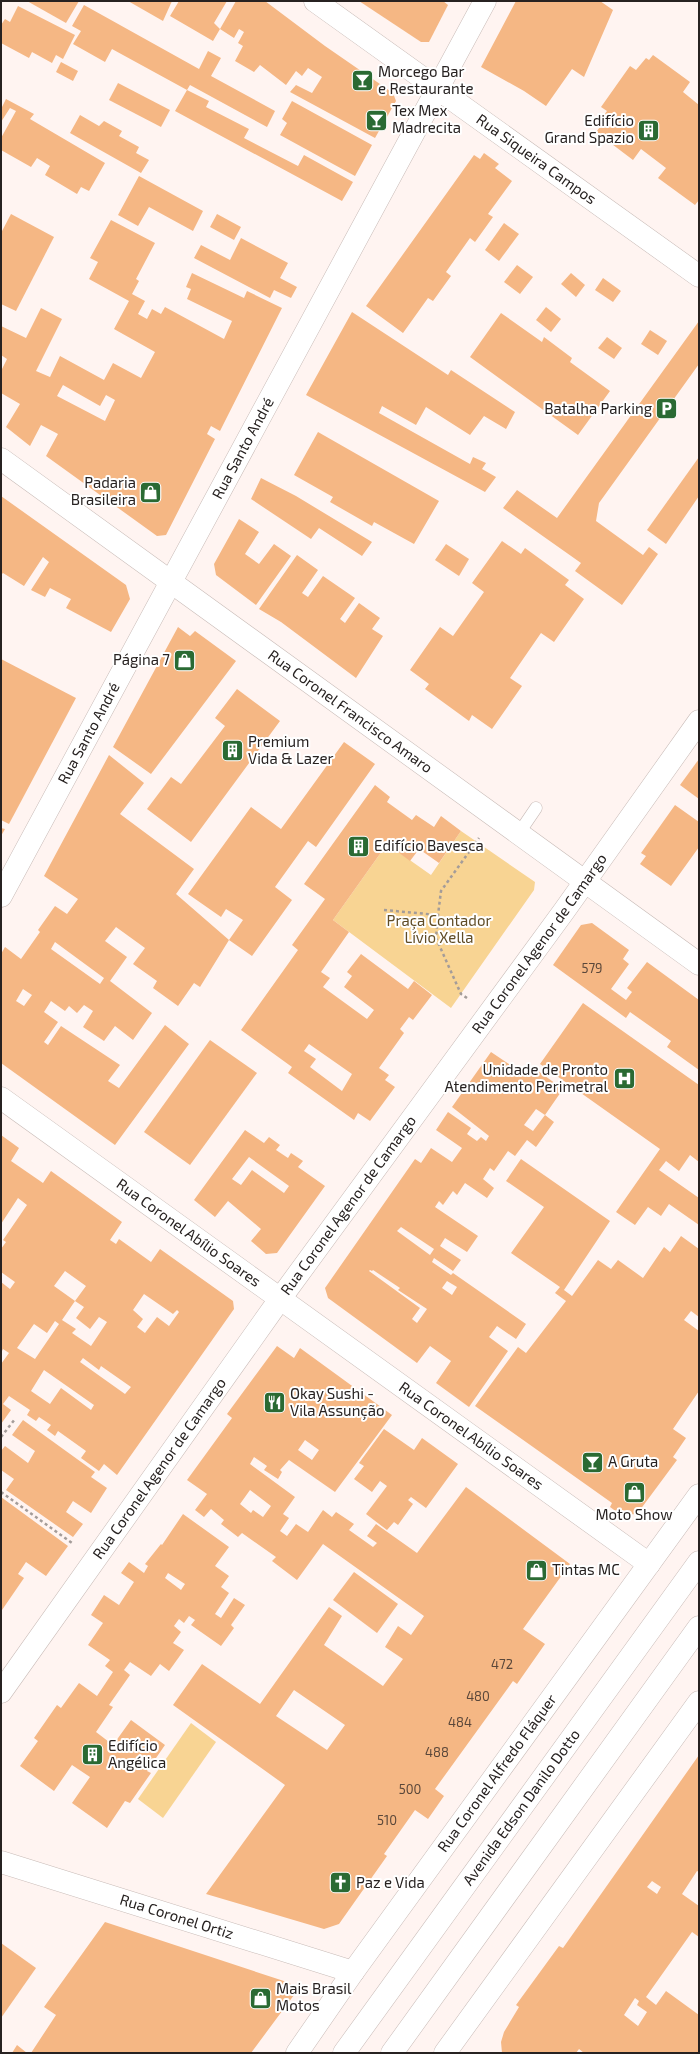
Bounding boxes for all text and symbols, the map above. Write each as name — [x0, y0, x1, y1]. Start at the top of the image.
place label: Morcego Bar e Restaurante — [378, 62, 474, 97]
bar icon: Morcego Bar e Restaurante — [349, 68, 375, 94]
place label: Tex Mex Madrecita — [392, 101, 461, 136]
bar icon: Tex Mex Madrecita — [363, 107, 389, 133]
street label: Rua Siqueira Campos — [473, 110, 600, 207]
place label: Edifício Grand Spazio — [544, 111, 634, 146]
building icon: Edifício Grand Spazio — [636, 117, 662, 143]
street label: Rua Santo André — [208, 394, 277, 502]
parking icon: Batalha Parking — [654, 396, 680, 422]
place label: Batalha Parking — [544, 399, 653, 417]
place label: Padaria Brasileira — [71, 473, 136, 508]
shop icon: Padaria Brasileira — [138, 479, 164, 505]
street label: Rua Coronel Francisco Amaro — [265, 645, 436, 776]
shop icon: Página 7 — [172, 647, 198, 673]
place label: Página 7 — [113, 650, 170, 668]
street label: Rua Santo André — [53, 679, 123, 787]
place label: Premium Vida & Lazer — [248, 732, 334, 767]
building icon: Premium Vida & Lazer — [219, 738, 245, 764]
building icon: Edifício Bavesca — [345, 833, 371, 859]
place label: Edifício Bavesca — [374, 836, 484, 854]
street label: Rua Coronel Agenor de Camargo — [467, 850, 610, 1037]
park label: Praça Contador Lívio Xella — [387, 911, 491, 946]
house number: 579 — [581, 960, 603, 976]
place label: Unidade de Pronto Atendimento Perimetral — [444, 1060, 609, 1095]
hospital icon: Unidade de Pronto Atendimento Perimetral — [611, 1066, 637, 1092]
street label: Rua Coronel Agenor de Camargo — [276, 1112, 419, 1298]
street label: Rua Coronel Abílio Soares — [114, 1174, 265, 1290]
street label: Rua Coronel Agenor de Camargo — [88, 1374, 229, 1562]
street label: Rua Coronel Abílio Soares — [396, 1377, 547, 1493]
place label: Okay Sushi - Vila Assunção — [290, 1384, 384, 1420]
restaurant icon: Okay Sushi - Vila Assunção — [262, 1390, 288, 1416]
bar icon: A Gruta — [579, 1449, 605, 1475]
place label: A Gruta — [608, 1452, 658, 1470]
shop icon: Moto Show — [621, 1479, 647, 1505]
place label: Moto Show — [595, 1505, 673, 1523]
shop icon: Tintas MC — [524, 1557, 550, 1583]
place label: Tintas MC — [552, 1560, 620, 1578]
house number: 472 — [491, 1656, 513, 1672]
house number: 480 — [466, 1688, 490, 1704]
street label: Rua Coronel Alfredo Fláquer — [433, 1690, 560, 1855]
house number: 484 — [448, 1714, 472, 1730]
street label: Avenida Edson Danilo Dotto — [458, 1725, 583, 1888]
place label: Edifício Angélica — [108, 1736, 166, 1771]
building icon: Edifício Angélica — [80, 1742, 106, 1768]
house number: 488 — [425, 1744, 449, 1760]
house number: 500 — [399, 1781, 421, 1797]
house number: 510 — [377, 1812, 397, 1828]
church icon: Paz e Vida — [327, 1870, 353, 1896]
place label: Paz e Vida — [356, 1873, 425, 1891]
street label: Rua Coronel Ortiz — [118, 1890, 236, 1942]
place label: Mais Brasil Motos — [276, 1979, 352, 2014]
shop icon: Mais Brasil Motos — [248, 1985, 274, 2011]

